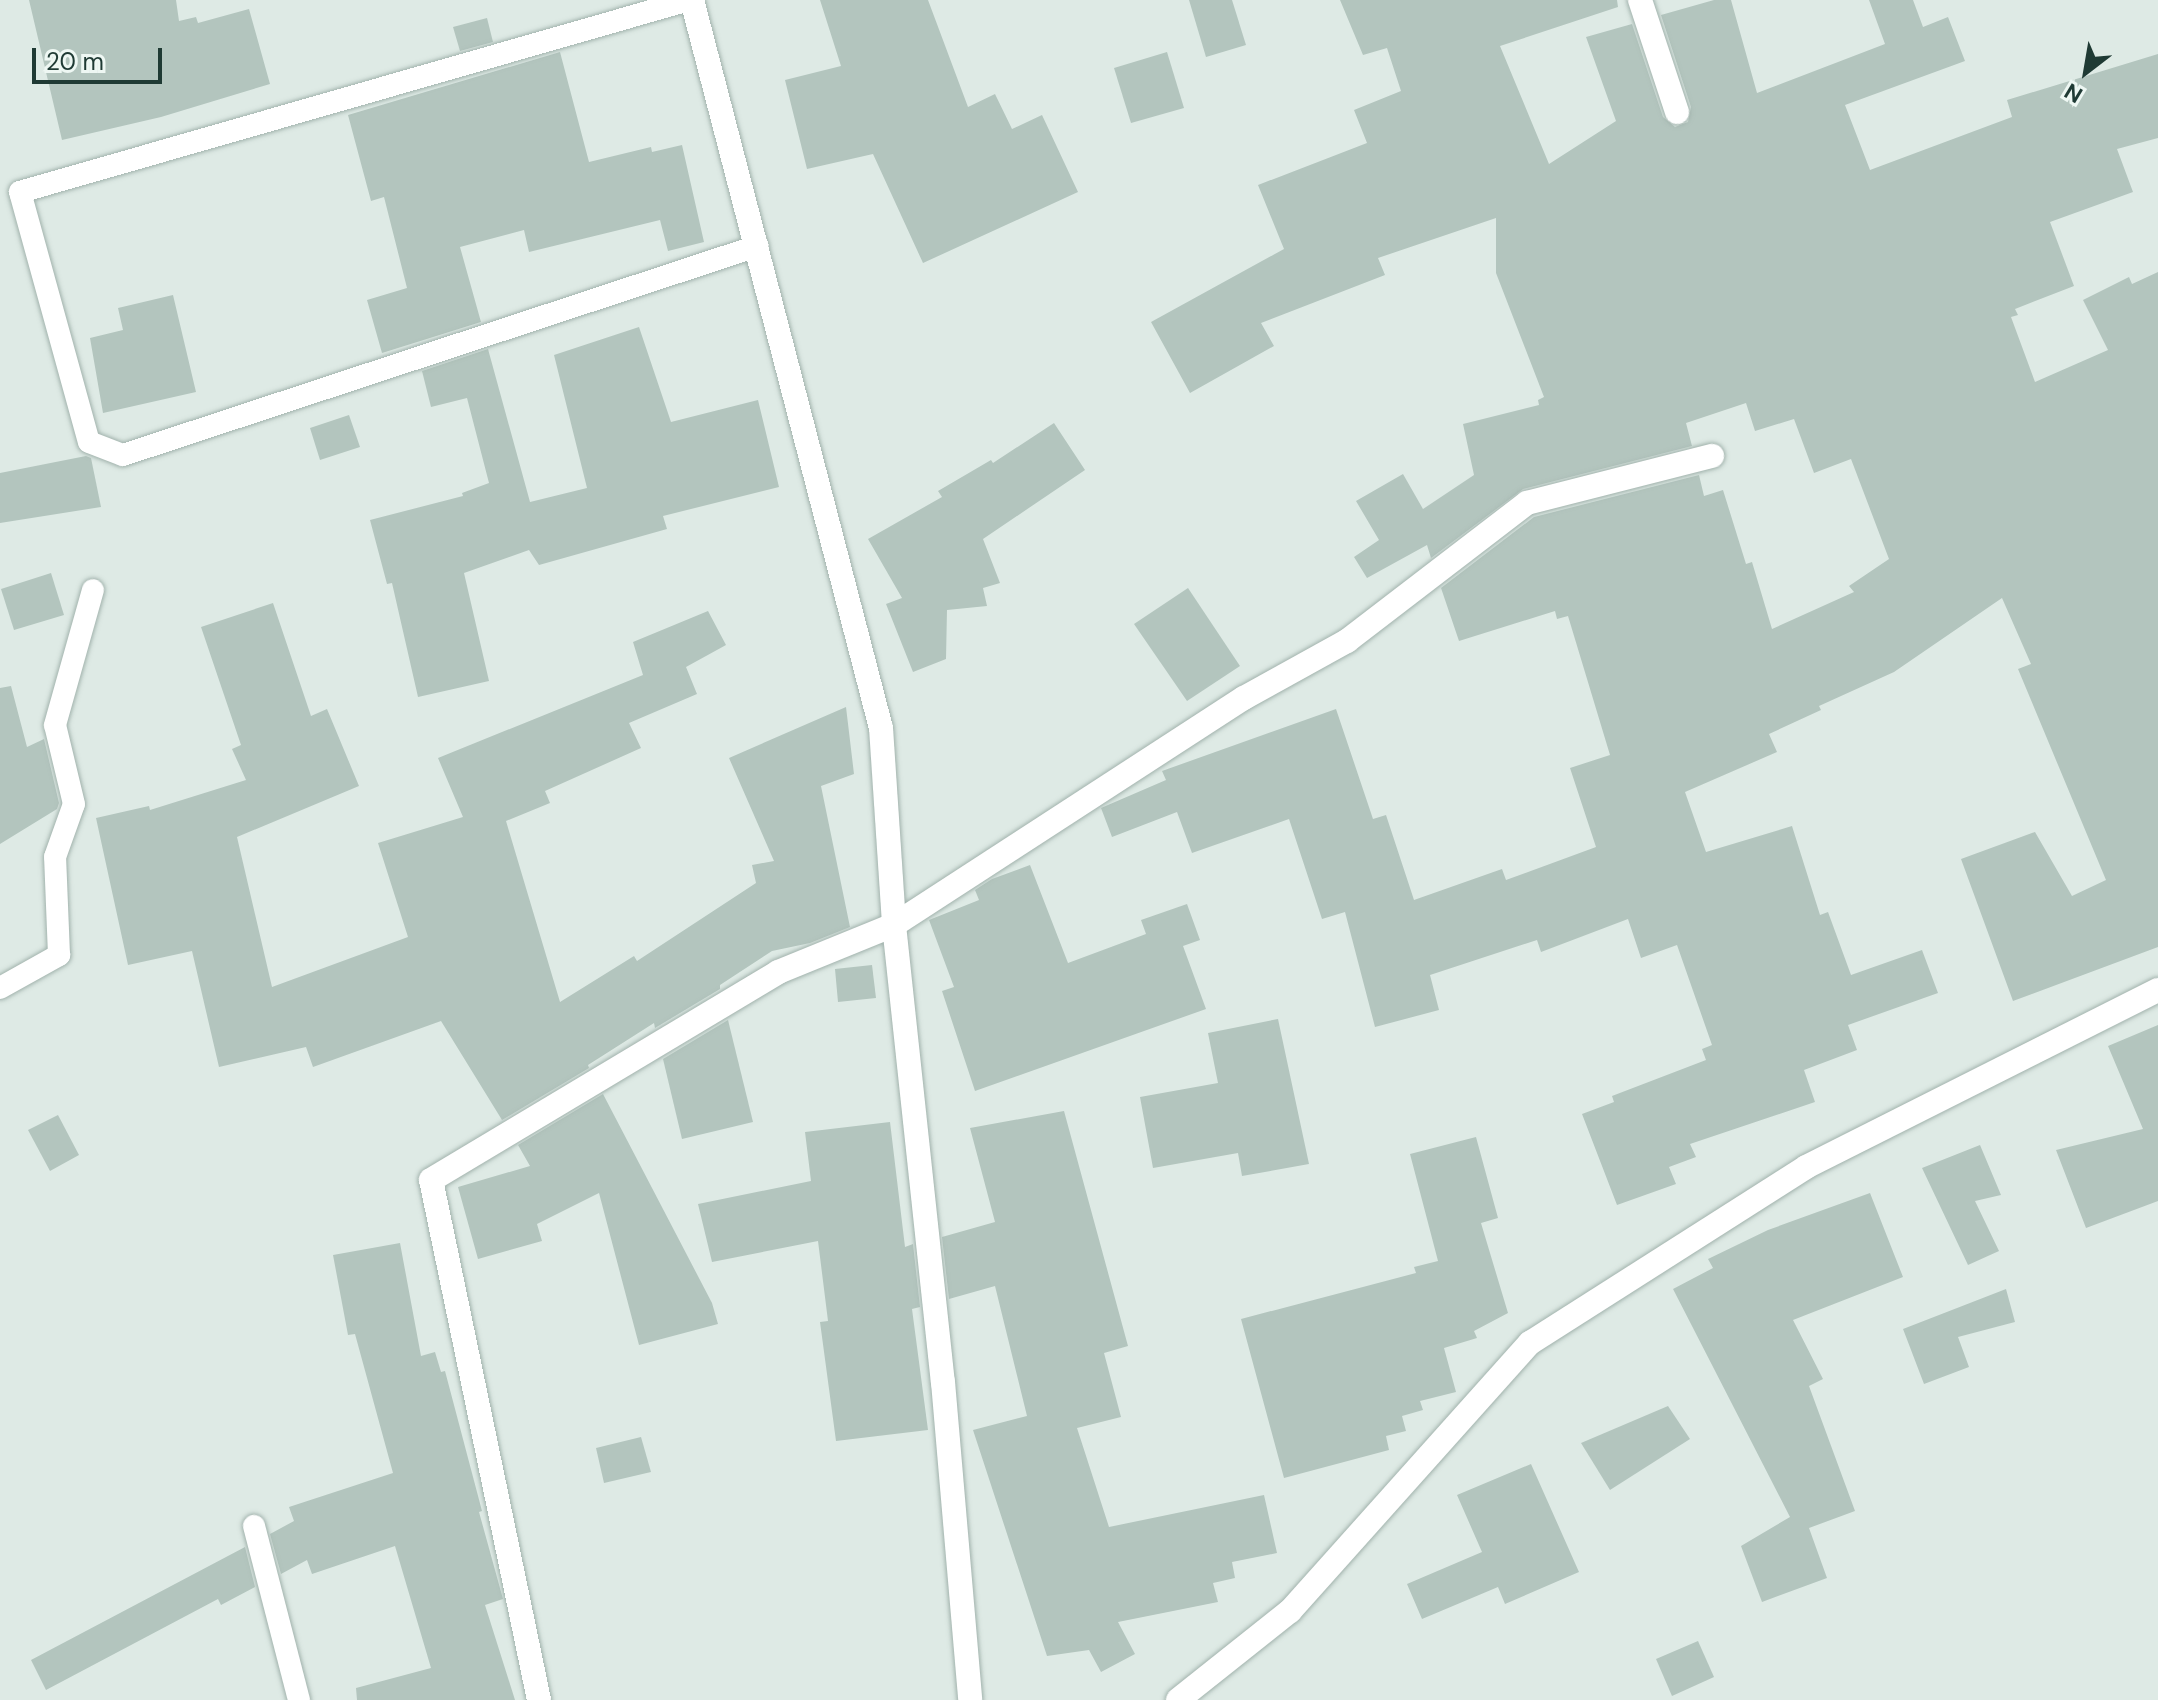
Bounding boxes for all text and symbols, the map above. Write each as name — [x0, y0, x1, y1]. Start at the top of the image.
scale bar — [36, 32, 166, 82]
north arrow — [2046, 32, 2126, 112]
text: 20 m — [46, 46, 104, 77]
text: N — [2059, 76, 2088, 110]

